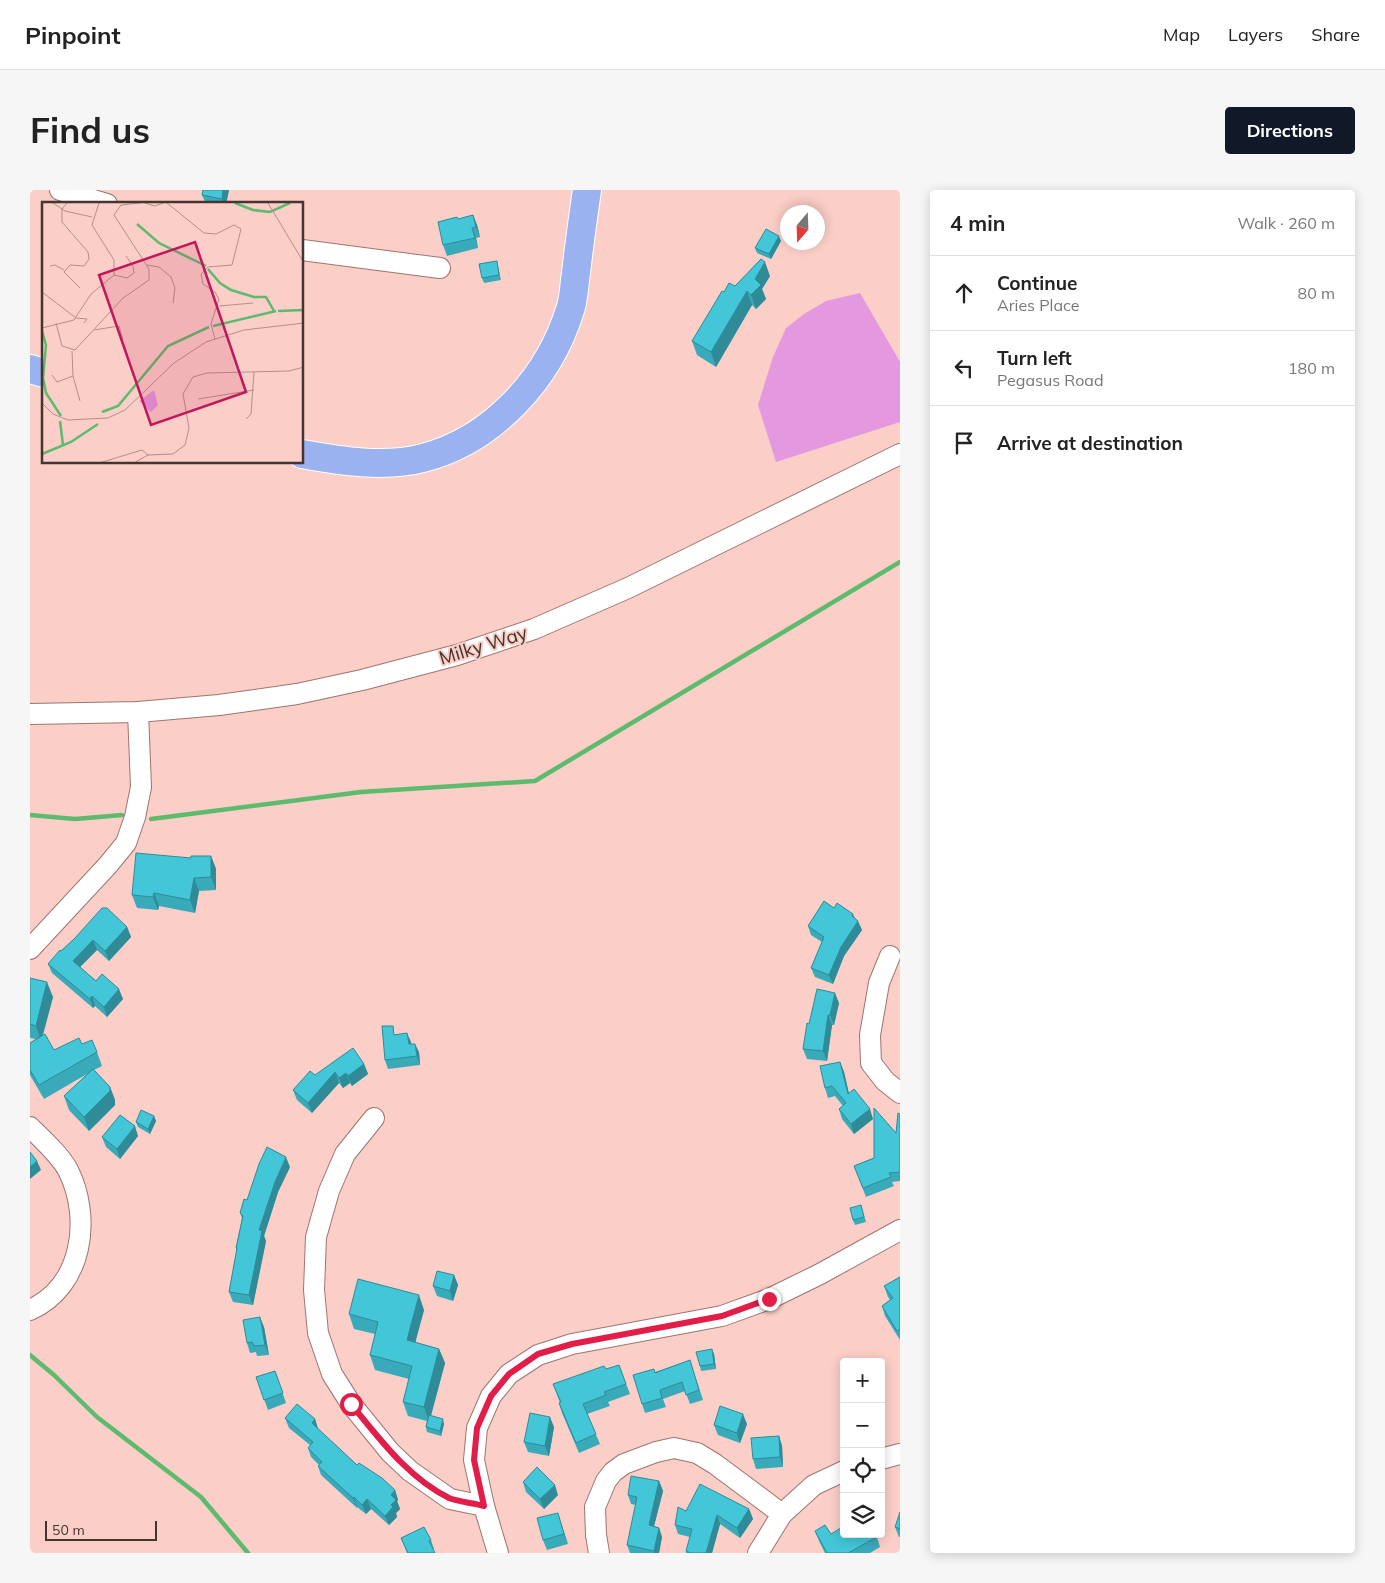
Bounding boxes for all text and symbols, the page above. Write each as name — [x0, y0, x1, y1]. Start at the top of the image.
text: Pinpoint — [25, 20, 121, 50]
text: Map — [1163, 23, 1200, 46]
text: Layers — [1228, 23, 1283, 46]
text: Share — [1311, 23, 1360, 46]
button: Directions — [1225, 107, 1355, 154]
text: Find us — [30, 108, 150, 152]
inset map — [42, 202, 304, 464]
north arrow — [780, 205, 825, 250]
text: 4 min — [950, 210, 1005, 236]
text: Walk · 260 m — [1237, 213, 1335, 233]
text: Continue — [997, 271, 1077, 295]
icon: ahead — [950, 279, 978, 307]
text: 80 m — [1298, 283, 1335, 303]
text: Aries Place — [997, 295, 1079, 315]
text: Turn left — [997, 346, 1072, 370]
icon: left — [950, 354, 978, 382]
text: 180 m — [1288, 358, 1335, 378]
text: Pegasus Road — [997, 370, 1104, 390]
icon: arrive — [950, 429, 978, 457]
text: Arrive at destination — [997, 431, 1183, 455]
street label: Milky Way — [436, 620, 530, 670]
route end — [758, 1288, 781, 1311]
map controls — [840, 1358, 885, 1538]
button: + — [840, 1358, 885, 1403]
route start — [340, 1393, 363, 1416]
button: − — [840, 1403, 885, 1448]
button: locate — [840, 1448, 885, 1493]
button: layers — [840, 1493, 885, 1538]
scale bar — [45, 1518, 158, 1541]
text: 50 m — [52, 1521, 85, 1539]

